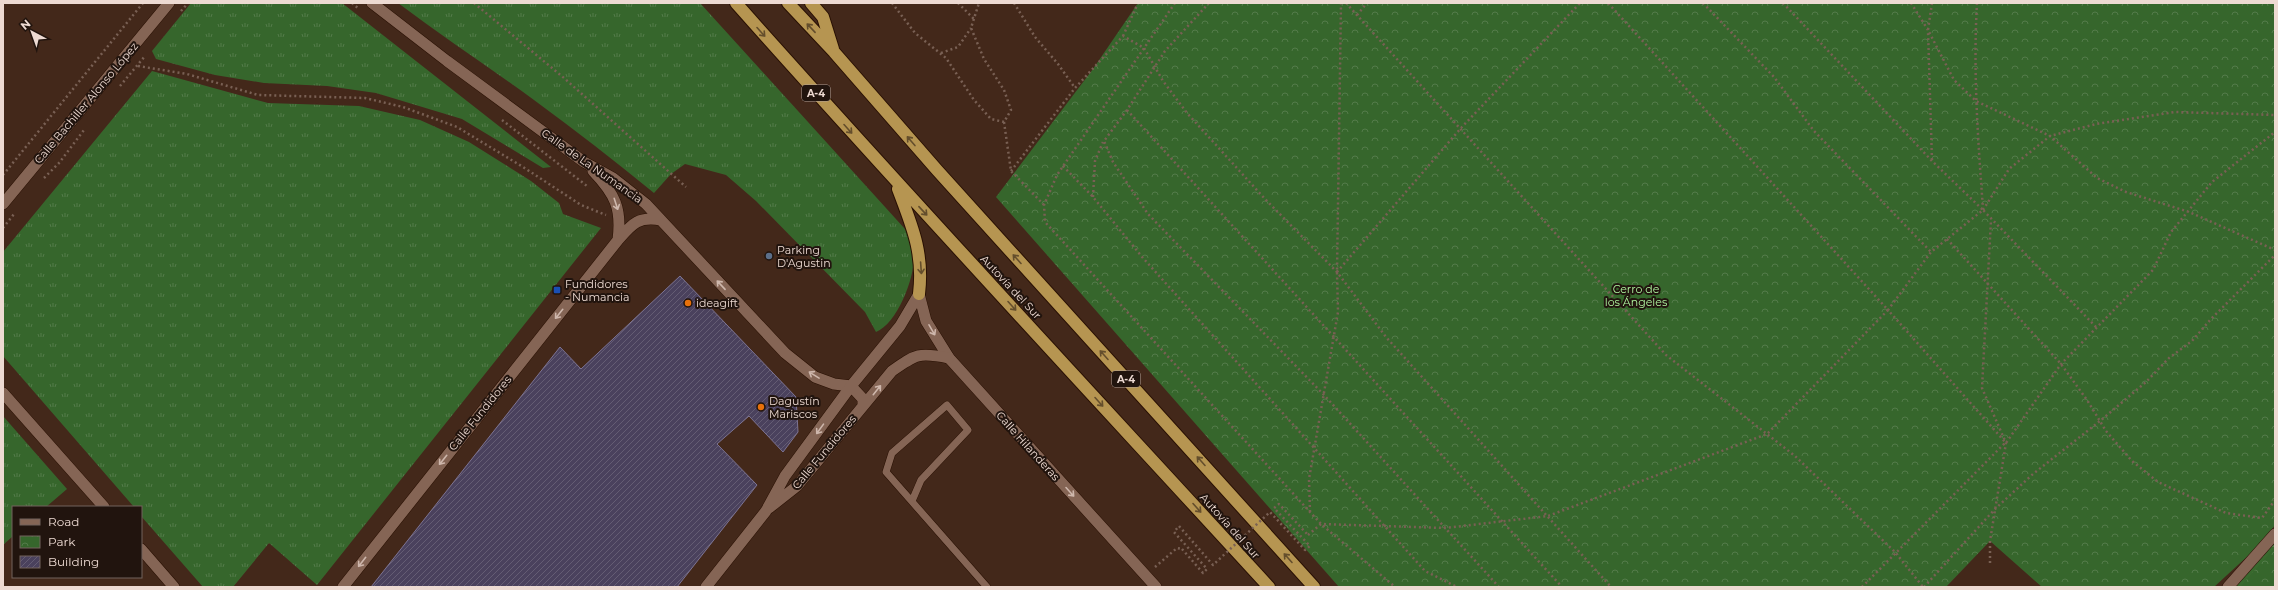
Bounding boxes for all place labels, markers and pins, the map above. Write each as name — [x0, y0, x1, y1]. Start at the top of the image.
place label: Parking D'Agustin — [777, 243, 831, 270]
marker: Parking D'Agustin — [764, 251, 774, 261]
place label: Fundidores - Numancia — [565, 277, 630, 304]
marker: Fundidores - Numancia — [552, 285, 562, 295]
place label: ideagift — [696, 296, 739, 310]
marker: ideagift — [683, 298, 693, 308]
place label: Dagustín Mariscos — [769, 394, 820, 421]
marker: Dagustín Mariscos — [756, 402, 766, 412]

